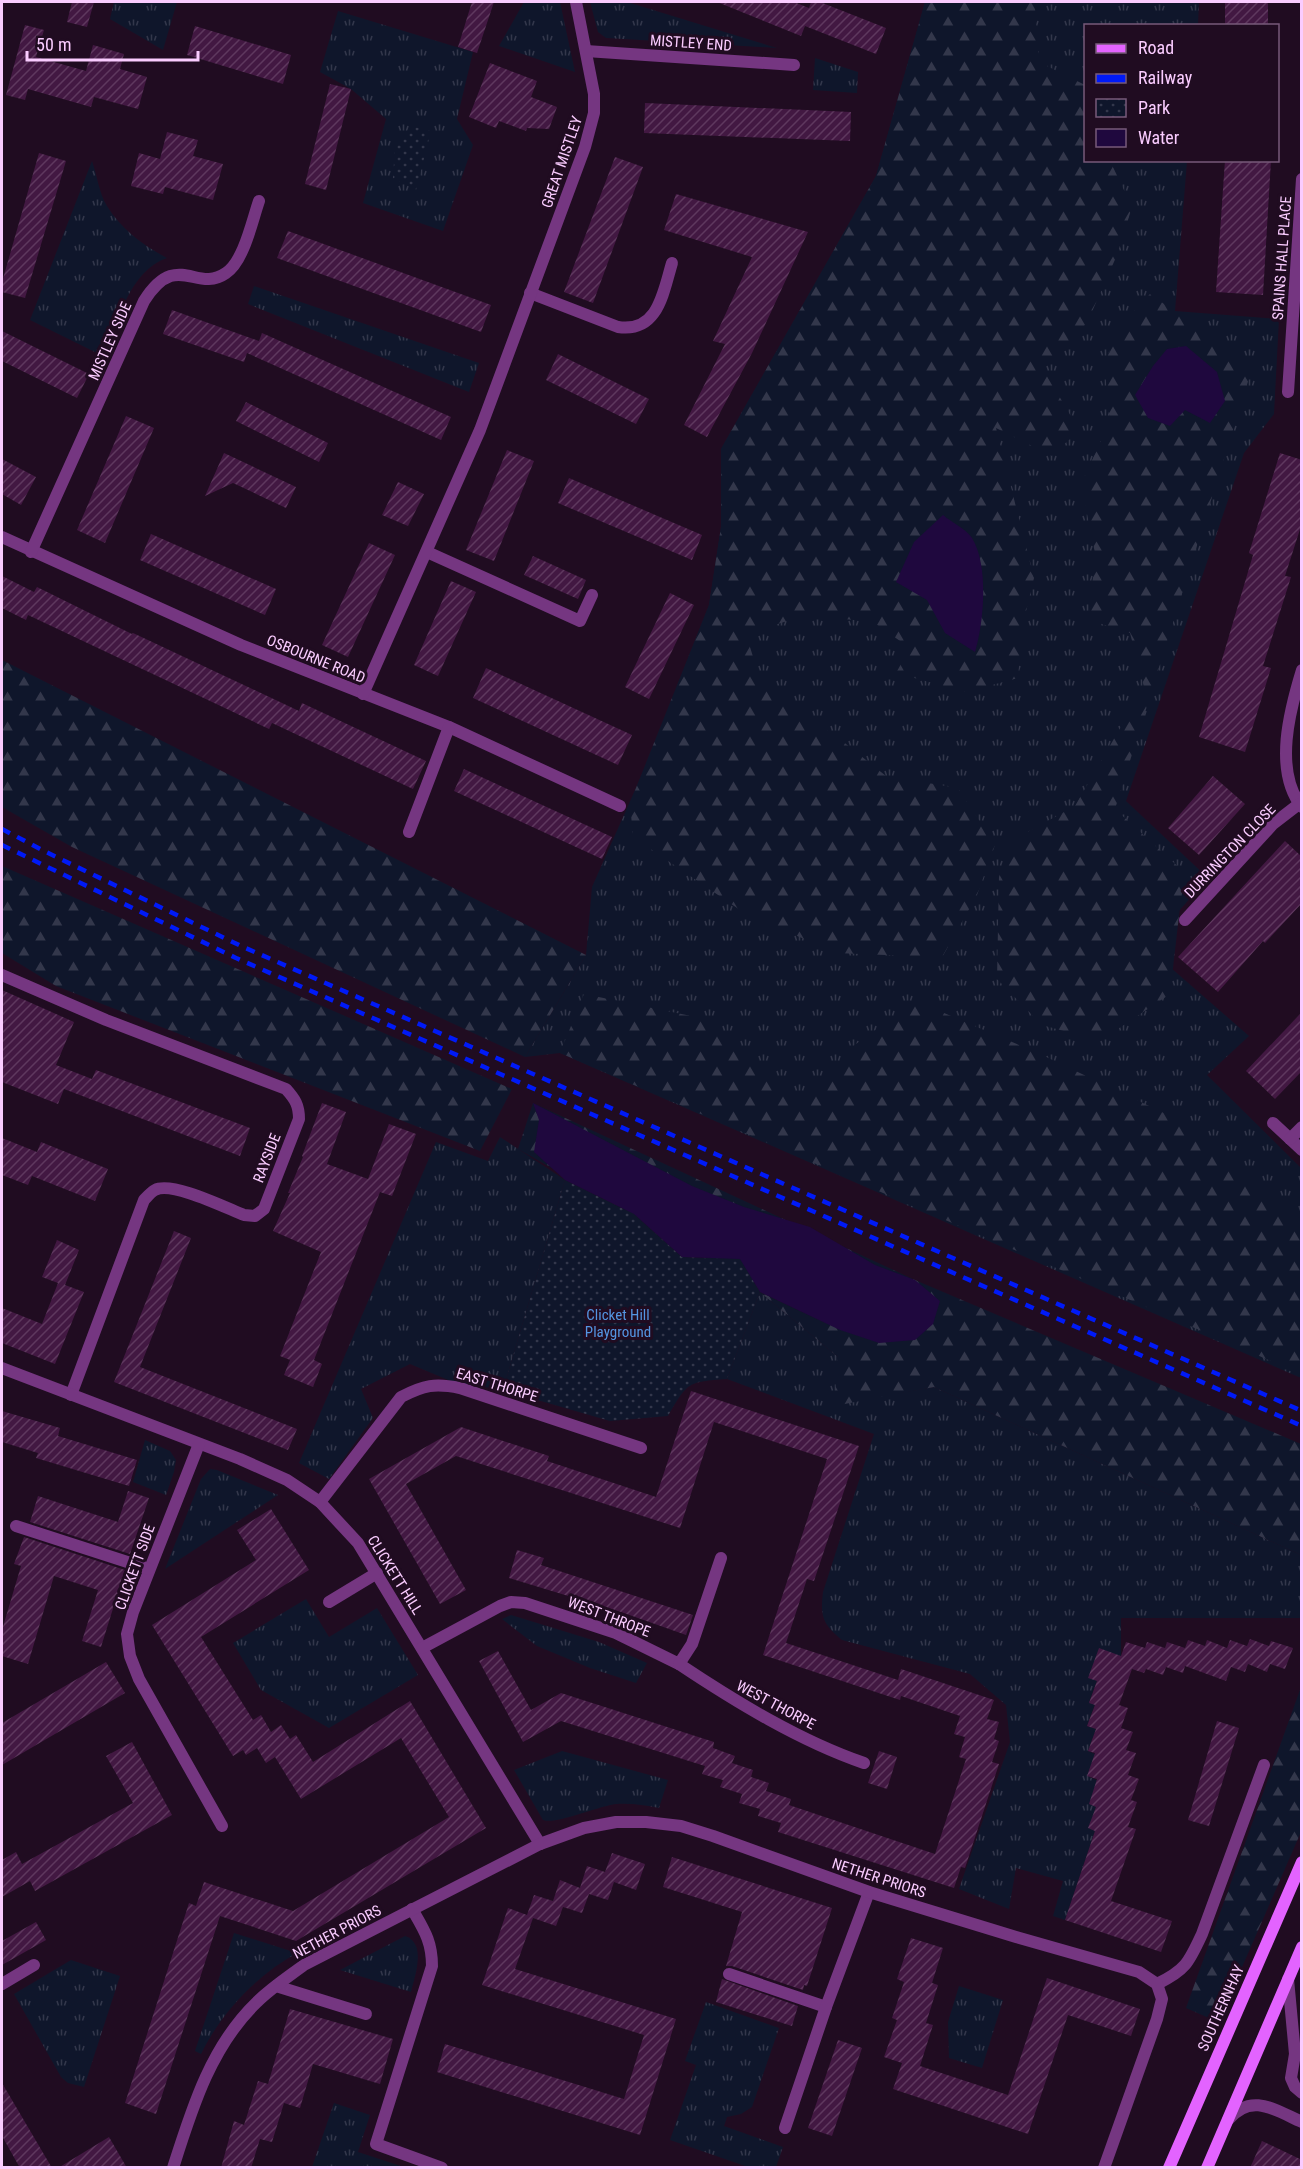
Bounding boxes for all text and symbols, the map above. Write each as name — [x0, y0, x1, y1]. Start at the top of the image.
scale bar — [27, 24, 198, 62]
legend — [1084, 24, 1279, 162]
street label: MISTLEY END — [650, 31, 732, 55]
text: 50 m — [36, 34, 71, 55]
text: Road — [1138, 37, 1174, 58]
text: Railway — [1138, 67, 1193, 88]
text: Park — [1138, 97, 1170, 118]
street label: GREAT MISTLEY — [538, 114, 586, 210]
text: Water — [1138, 127, 1180, 148]
street label: SPAINS HALL PLACE — [1269, 196, 1295, 320]
street label: MISTLEY SIDE — [85, 299, 135, 383]
street label: OSBOURNE ROAD — [264, 631, 368, 687]
street label: DURRINGTON CLOSE — [1181, 800, 1279, 902]
street label: RAYSIDE — [249, 1131, 285, 1185]
park label: Clicket Hill Playground — [585, 1306, 651, 1341]
street label: EAST THORPE — [454, 1364, 540, 1406]
street label: CLICKETT SIDE — [111, 1522, 159, 1612]
street label: CLICKETT HILL — [364, 1532, 426, 1618]
street label: WEST THROPE — [565, 1593, 653, 1641]
street label: WEST THORPE — [733, 1677, 819, 1733]
street label: NETHER PRIORS — [830, 1854, 928, 1902]
street label: NETHER PRIORS — [290, 1901, 385, 1963]
street label: SOUTHERNHAY — [1194, 1962, 1248, 2054]

